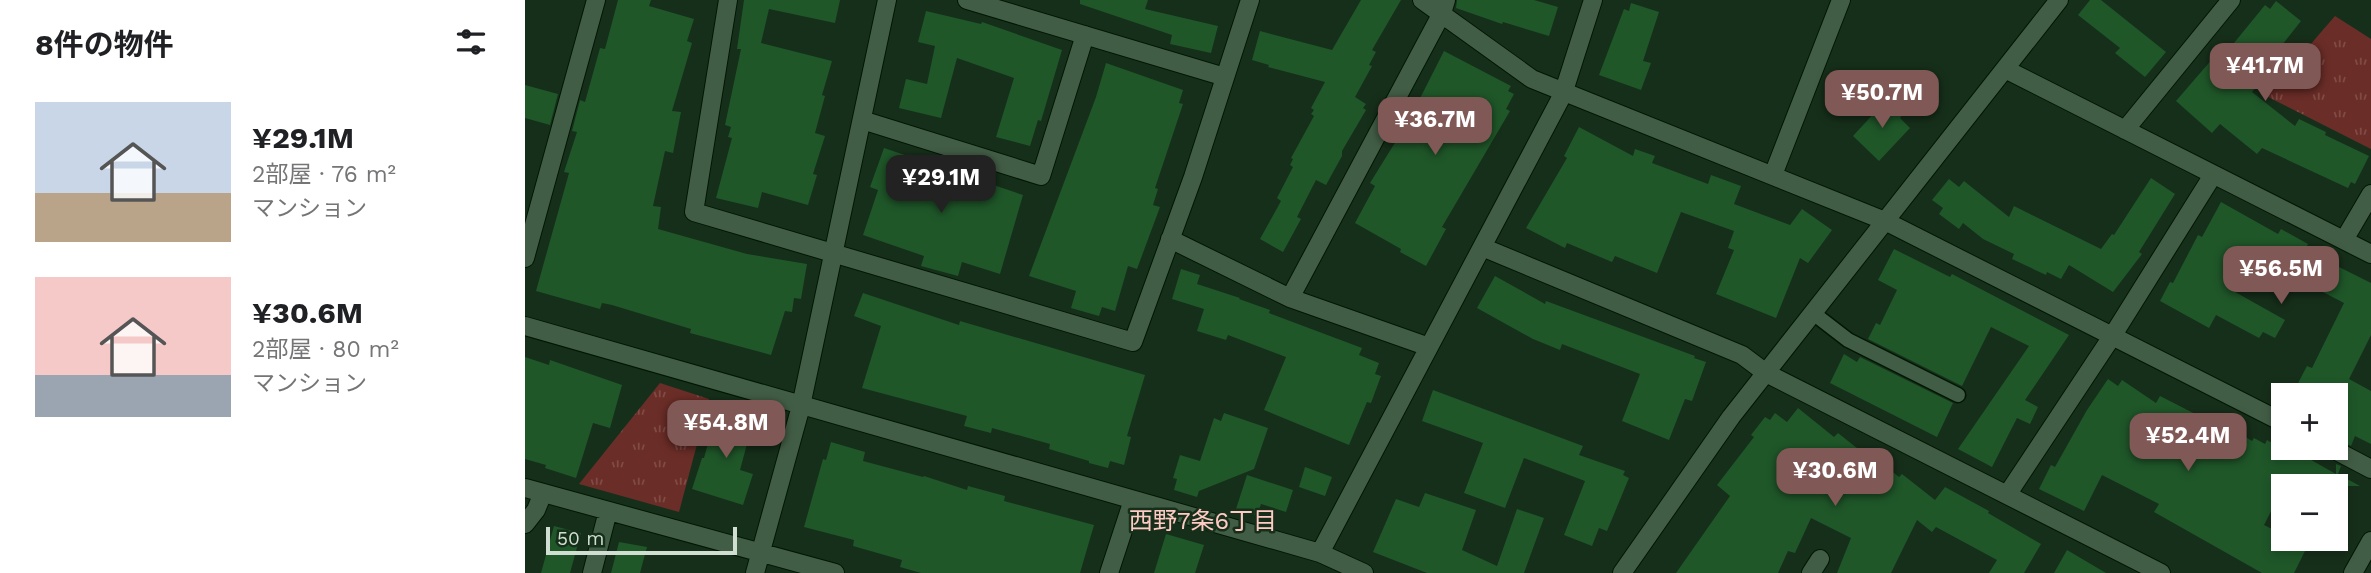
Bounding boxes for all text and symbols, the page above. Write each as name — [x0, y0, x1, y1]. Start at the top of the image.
icon: filters — [452, 23, 490, 61]
text: 8件の物件 — [35, 27, 174, 62]
pin: ¥41.7M — [2208, 43, 2322, 103]
text: ¥41.7M — [2226, 52, 2304, 79]
pin: ¥50.7M — [1825, 71, 1939, 130]
text: ¥50.7M — [1841, 79, 1923, 106]
pin: ¥36.7M — [1378, 97, 1492, 157]
text: ¥36.7M — [1394, 106, 1476, 133]
text: ¥29.1M — [252, 120, 354, 155]
icon: home — [91, 130, 175, 214]
pin: ¥29.1M — [884, 156, 998, 215]
text: 2部屋 · 76 m² — [252, 161, 396, 188]
text: ¥29.1M — [902, 164, 980, 191]
text: マンション — [252, 195, 367, 222]
pin: ¥56.5M — [2224, 246, 2338, 306]
text: ¥56.5M — [2239, 255, 2323, 282]
text: ¥30.6M — [252, 295, 363, 330]
icon: home — [91, 305, 175, 389]
text: 2部屋 · 80 m² — [252, 336, 399, 363]
text: マンション — [252, 370, 367, 397]
map controls — [2271, 383, 2348, 551]
button: + — [2271, 383, 2348, 460]
pin: ¥54.8M — [669, 400, 783, 460]
text: ¥54.8M — [683, 409, 769, 436]
pin: ¥52.4M — [2131, 414, 2245, 473]
text: ¥52.4M — [2146, 422, 2230, 449]
pin: ¥30.6M — [1778, 448, 1892, 508]
text: ¥30.6M — [1792, 457, 1878, 484]
button: − — [2271, 474, 2348, 551]
district label: 西野7条6丁目 — [1129, 507, 1277, 535]
scale bar — [546, 524, 737, 556]
text: 50 m — [557, 527, 604, 550]

